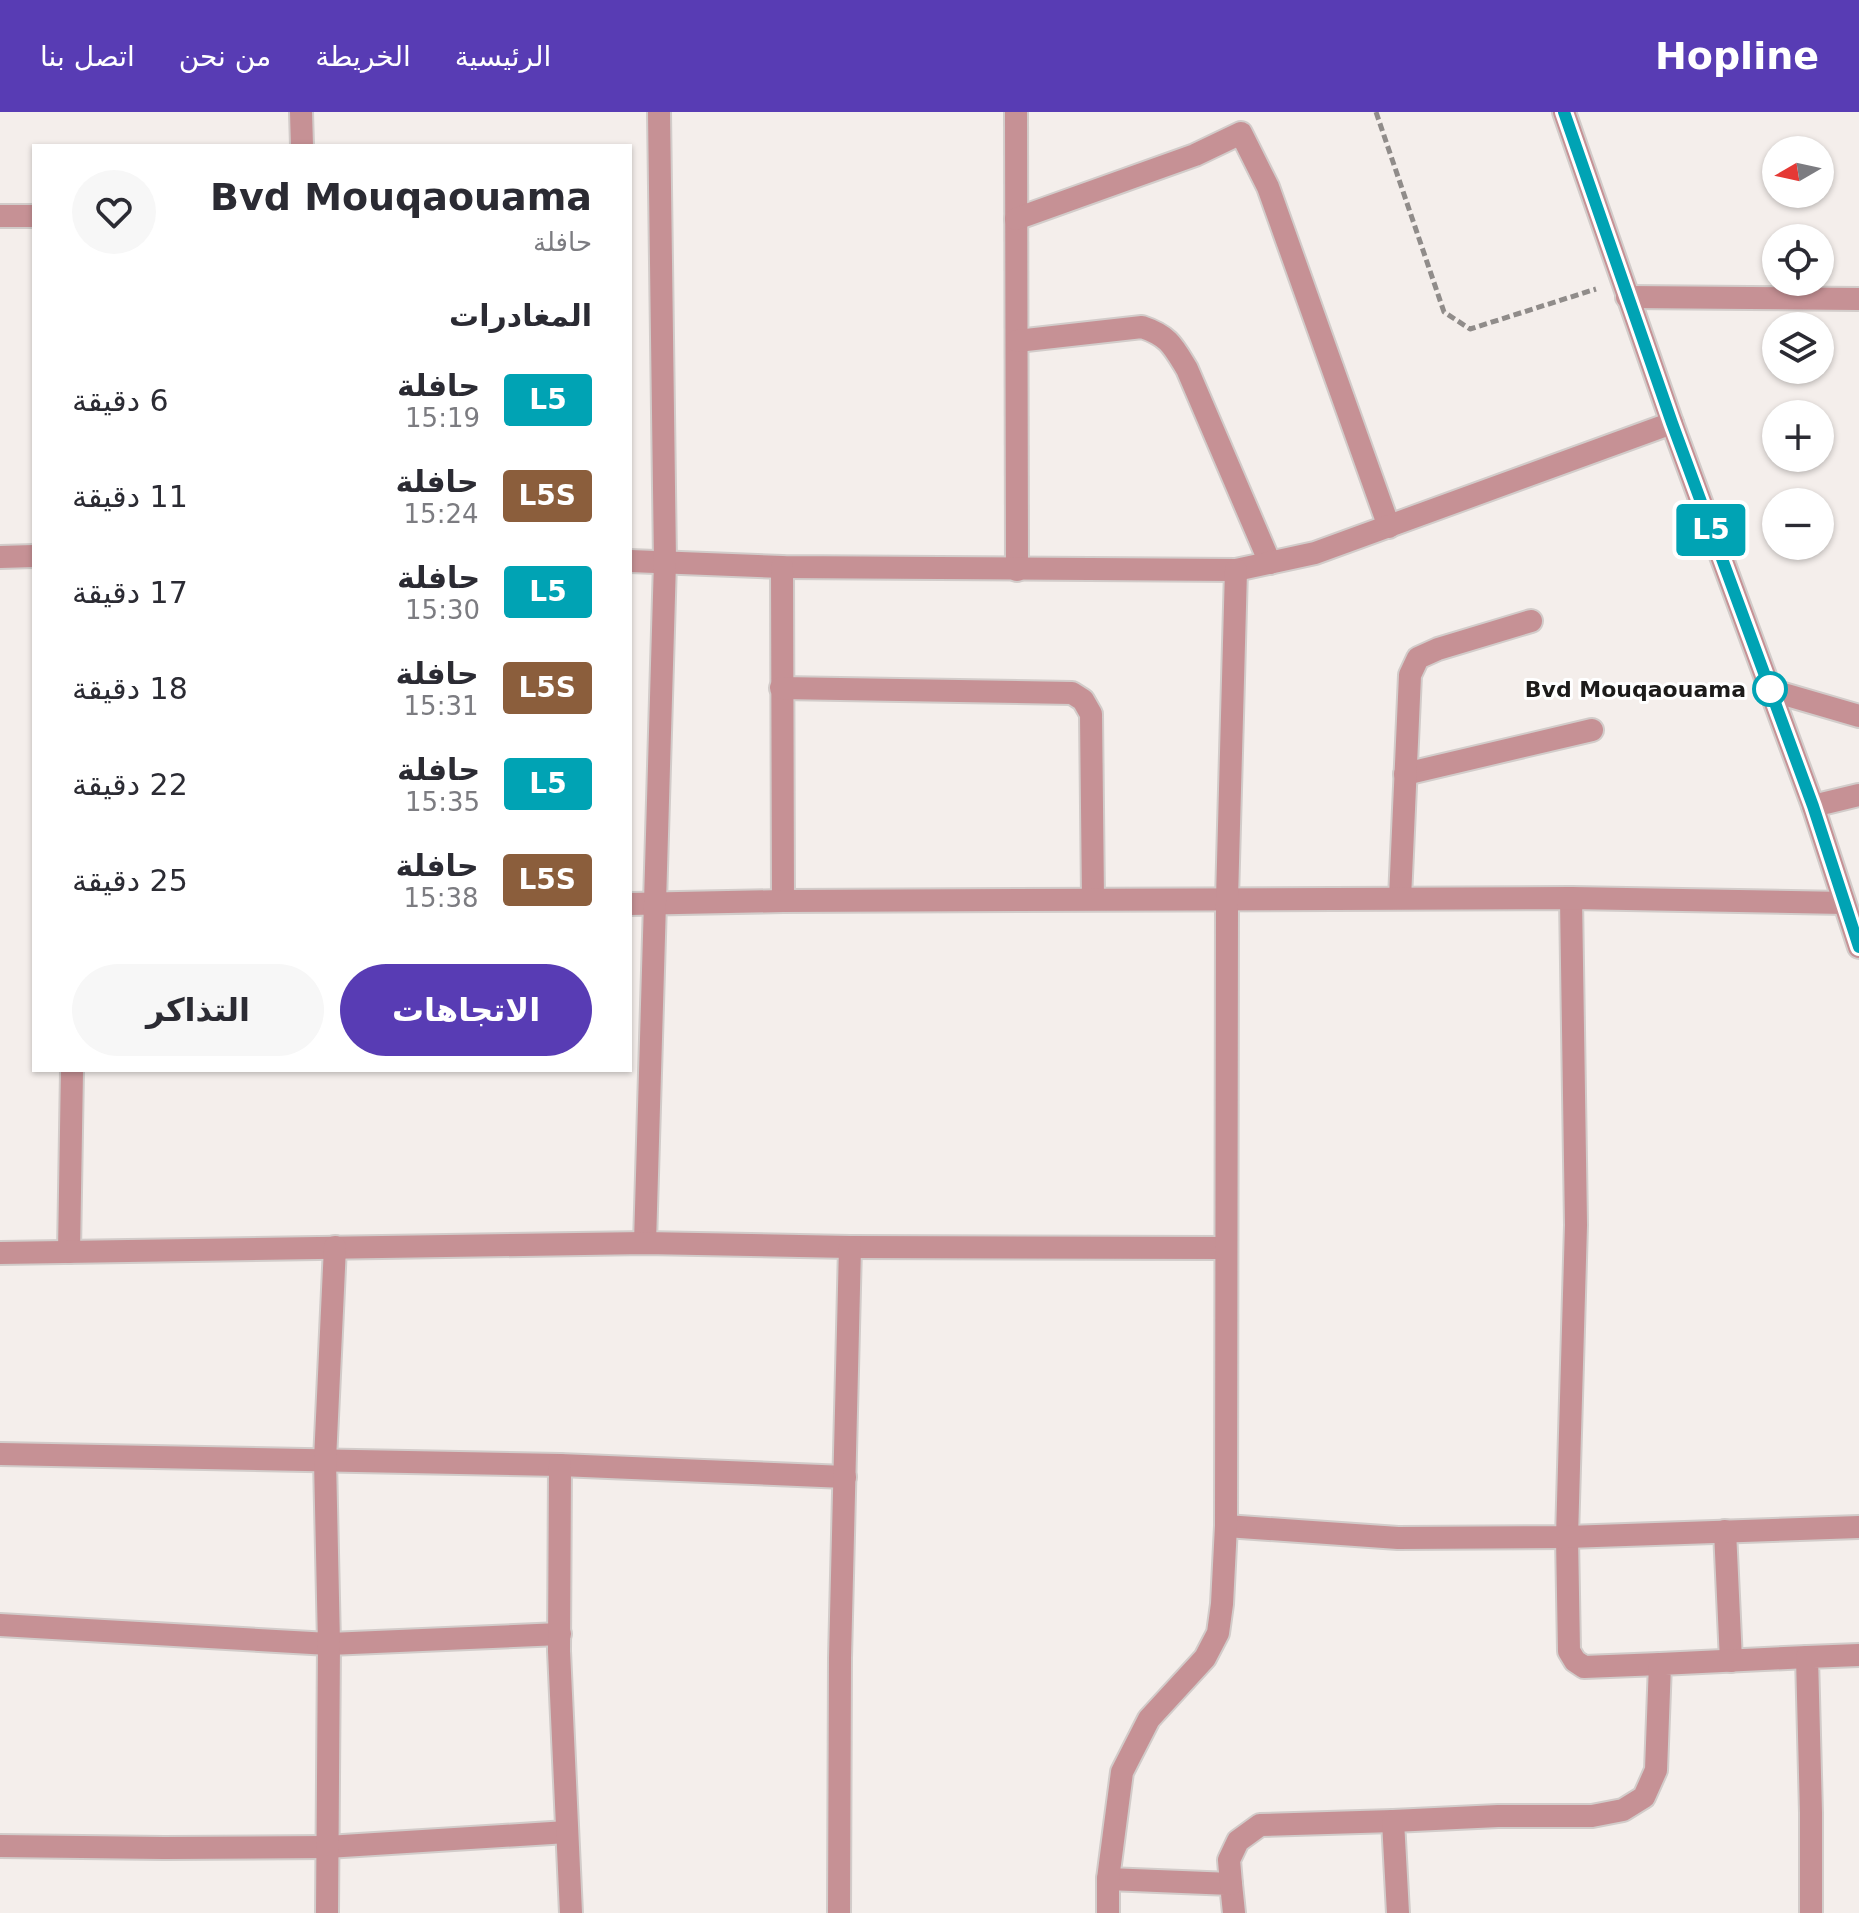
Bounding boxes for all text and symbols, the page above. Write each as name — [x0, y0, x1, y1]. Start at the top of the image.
text: Hopline — [1655, 34, 1819, 78]
text: اتصل بنا — [40, 40, 135, 73]
text: من نحن — [179, 40, 271, 73]
text: الخريطة — [315, 40, 411, 73]
text: الرئيسية — [455, 40, 551, 73]
north arrow — [1762, 136, 1834, 208]
map controls — [1762, 136, 1834, 560]
button: heart — [72, 170, 156, 254]
text: Bvd Mouqaouama — [210, 175, 592, 219]
button: locate — [1762, 224, 1834, 296]
text: حافلة — [533, 227, 592, 257]
text: المغادرات — [449, 298, 592, 333]
button: layers — [1762, 312, 1834, 384]
text: حافلة — [397, 368, 480, 403]
text: 6 دقيقة — [72, 383, 169, 418]
text: L5 — [529, 383, 567, 416]
button: + — [1762, 400, 1834, 472]
text: 15:19 — [405, 403, 480, 433]
text: حافلة — [396, 464, 479, 499]
text: 11 دقيقة — [72, 479, 188, 514]
text: L5S — [519, 479, 576, 512]
button: − — [1762, 488, 1834, 560]
text: 15:24 — [404, 499, 479, 529]
line badge: L5 — [1675, 504, 1747, 556]
text: L5 — [1692, 513, 1730, 546]
text: حافلة — [397, 560, 480, 595]
text: 17 دقيقة — [72, 575, 188, 610]
text: L5 — [529, 575, 567, 608]
text: 15:30 — [405, 595, 480, 625]
text: حافلة — [396, 656, 479, 691]
text: 18 دقيقة — [72, 671, 188, 706]
text: L5S — [519, 671, 576, 704]
marker: Bvd Mouqaouama — [1753, 672, 1787, 706]
place label: Bvd Mouqaouama — [1525, 677, 1746, 702]
text: 15:31 — [404, 691, 479, 721]
text: حافلة — [397, 752, 480, 787]
text: 22 دقيقة — [72, 767, 188, 802]
text: L5 — [529, 767, 567, 800]
text: 15:35 — [405, 787, 480, 817]
text: حافلة — [396, 848, 479, 883]
text: 25 دقيقة — [72, 863, 188, 898]
text: L5S — [519, 863, 576, 896]
text: 15:38 — [404, 883, 479, 913]
button: التذاكر — [72, 964, 324, 1056]
button: الاتجاهات — [340, 964, 592, 1056]

